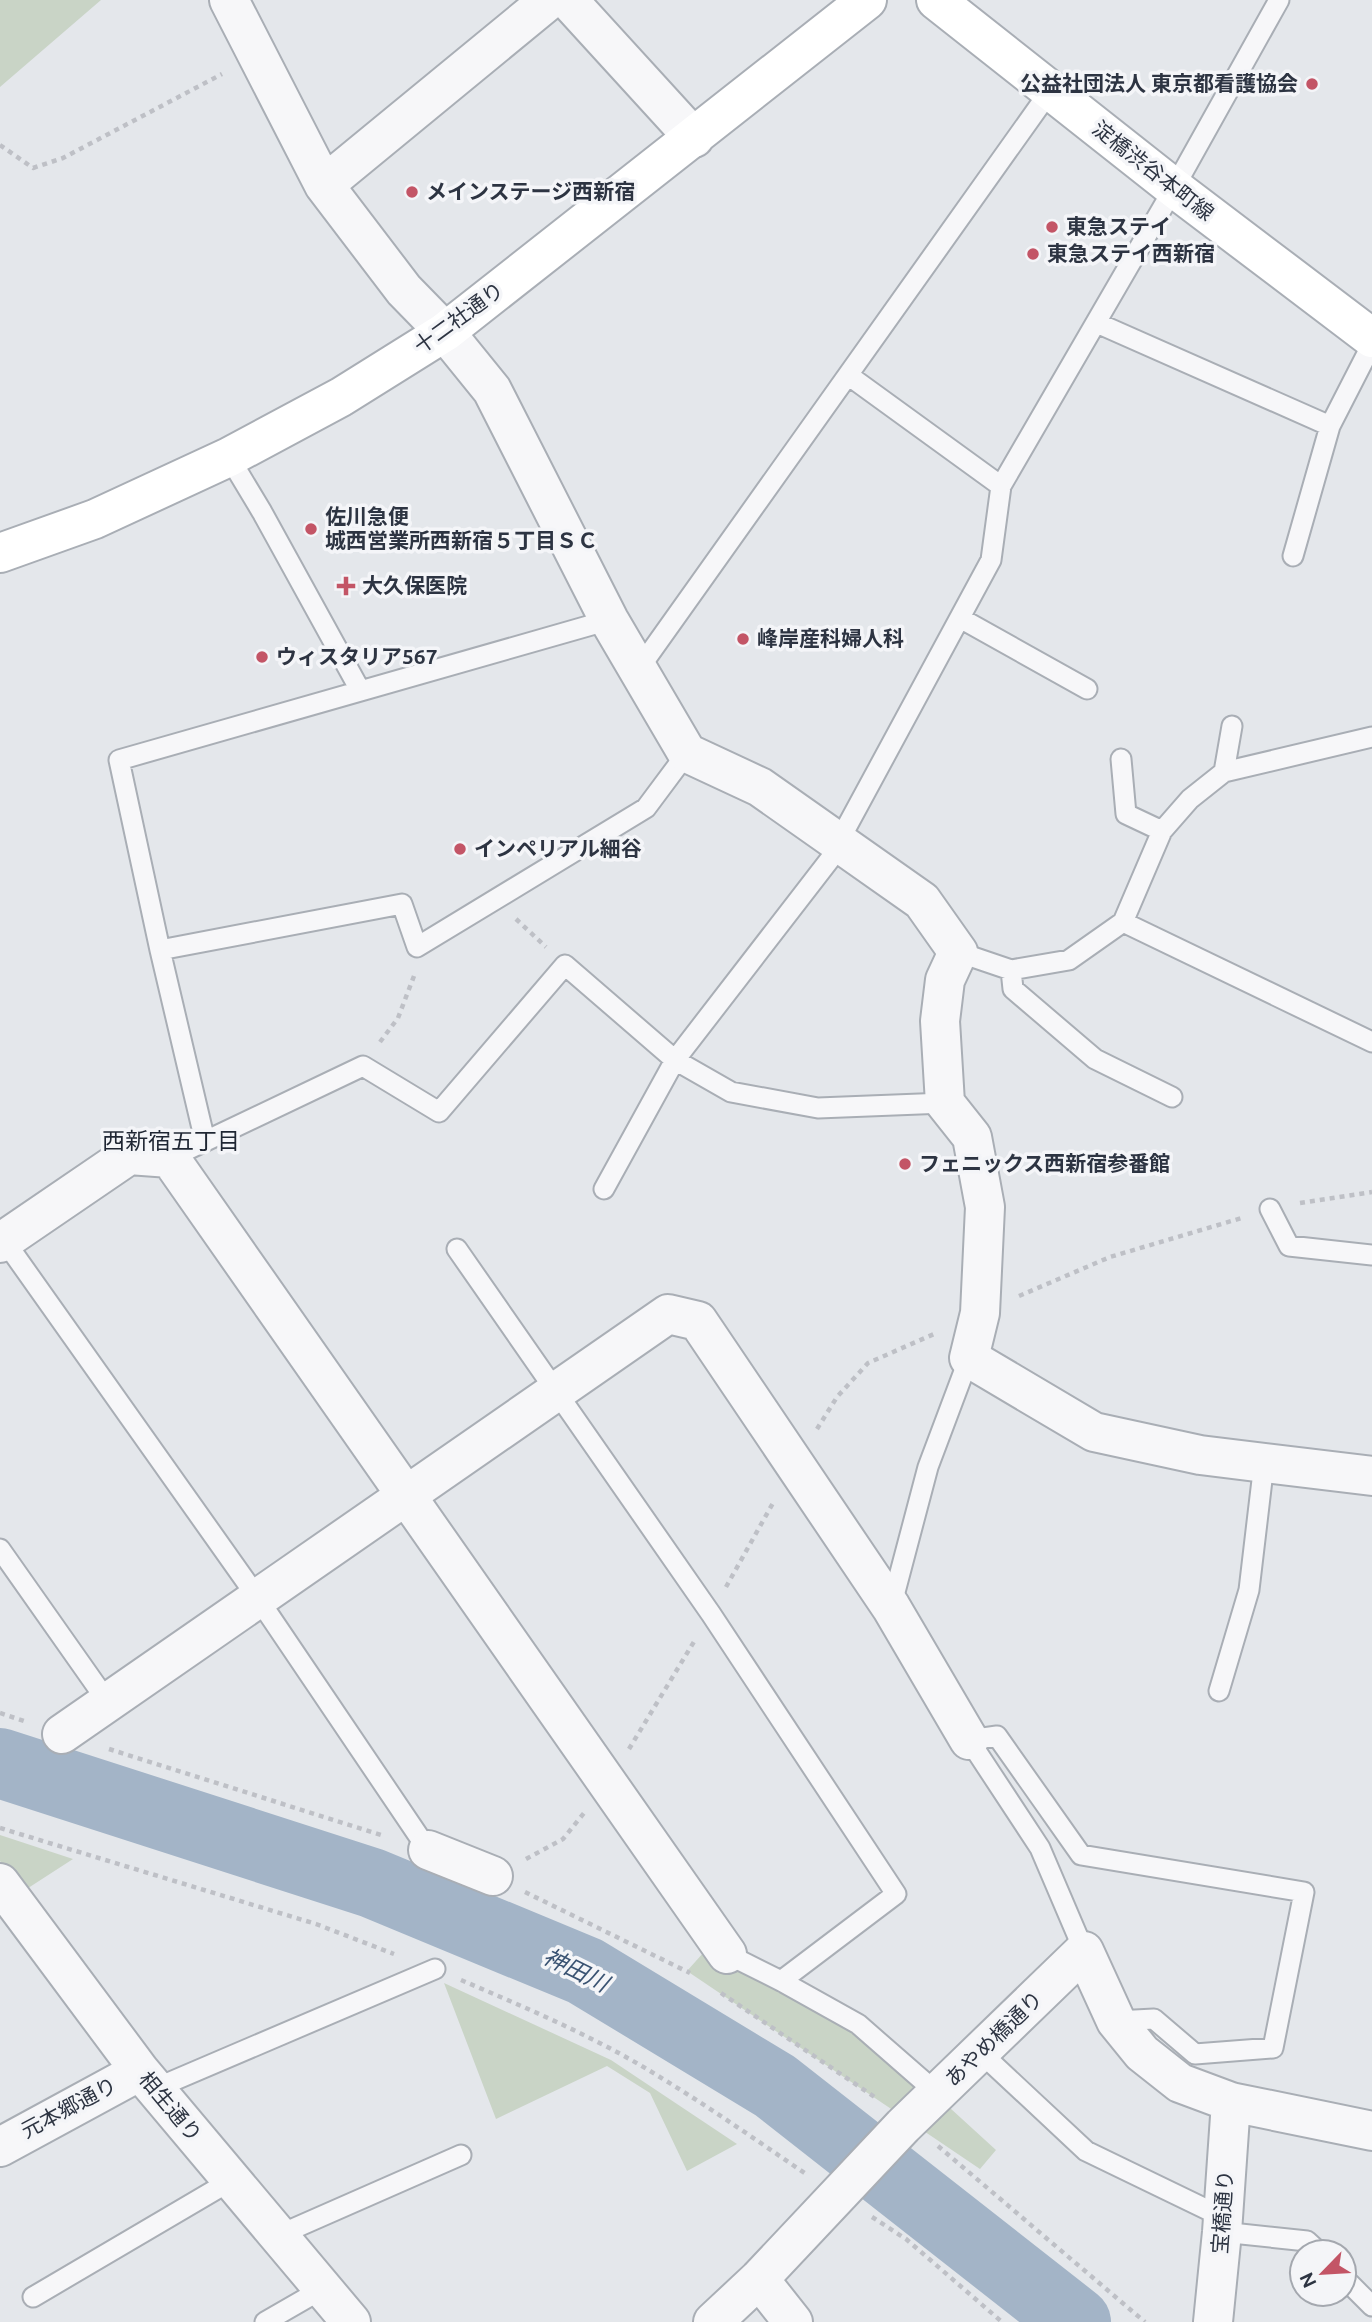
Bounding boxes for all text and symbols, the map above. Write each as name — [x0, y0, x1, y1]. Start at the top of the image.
place label: 公益社団法人 東京都看護協会 — [1020, 71, 1298, 95]
marker: 公益社団法人 東京都看護協会 — [1304, 76, 1320, 92]
street label: 淀橋渋谷本町線 — [1088, 116, 1219, 225]
place label: メインステージ西新宿 — [426, 179, 635, 203]
marker: メインステージ西新宿 — [404, 184, 420, 200]
place label: 東急ステイ — [1066, 214, 1171, 238]
marker: 東急ステイ — [1044, 219, 1060, 235]
place label: 東急ステイ西新宿 — [1047, 241, 1215, 265]
marker: 東急ステイ西新宿 — [1025, 246, 1041, 262]
street label: 十二社通り — [409, 277, 508, 358]
place label: 佐川急便 城西営業所西新宿５丁目ＳＣ — [325, 504, 598, 552]
marker: 佐川急便 城西営業所西新宿５丁目ＳＣ — [303, 521, 319, 537]
place label: 大久保医院 — [362, 573, 467, 597]
marker: 大久保医院 — [336, 576, 356, 596]
place label: 峰岸産科婦人科 — [757, 626, 904, 650]
marker: 峰岸産科婦人科 — [735, 631, 751, 647]
place label: ウィスタリア567 — [276, 644, 438, 668]
marker: ウィスタリア567 — [254, 649, 270, 665]
place label: インペリアル細谷 — [474, 836, 642, 860]
marker: インペリアル細谷 — [452, 841, 468, 857]
district label: 西新宿五丁目 — [102, 1128, 240, 1153]
place label: フェニックス西新宿参番館 — [919, 1151, 1170, 1175]
marker: フェニックス西新宿参番館 — [897, 1156, 913, 1172]
water label: 神田川 — [540, 1943, 615, 1997]
street label: あやめ橋通り — [940, 1986, 1047, 2091]
street label: 相生通り — [135, 2066, 207, 2146]
street label: 元本郷通り — [17, 2072, 121, 2142]
street label: 宝橋通り — [1207, 2169, 1237, 2255]
north arrow — [1288, 2238, 1358, 2308]
text: N — [1295, 2269, 1321, 2291]

